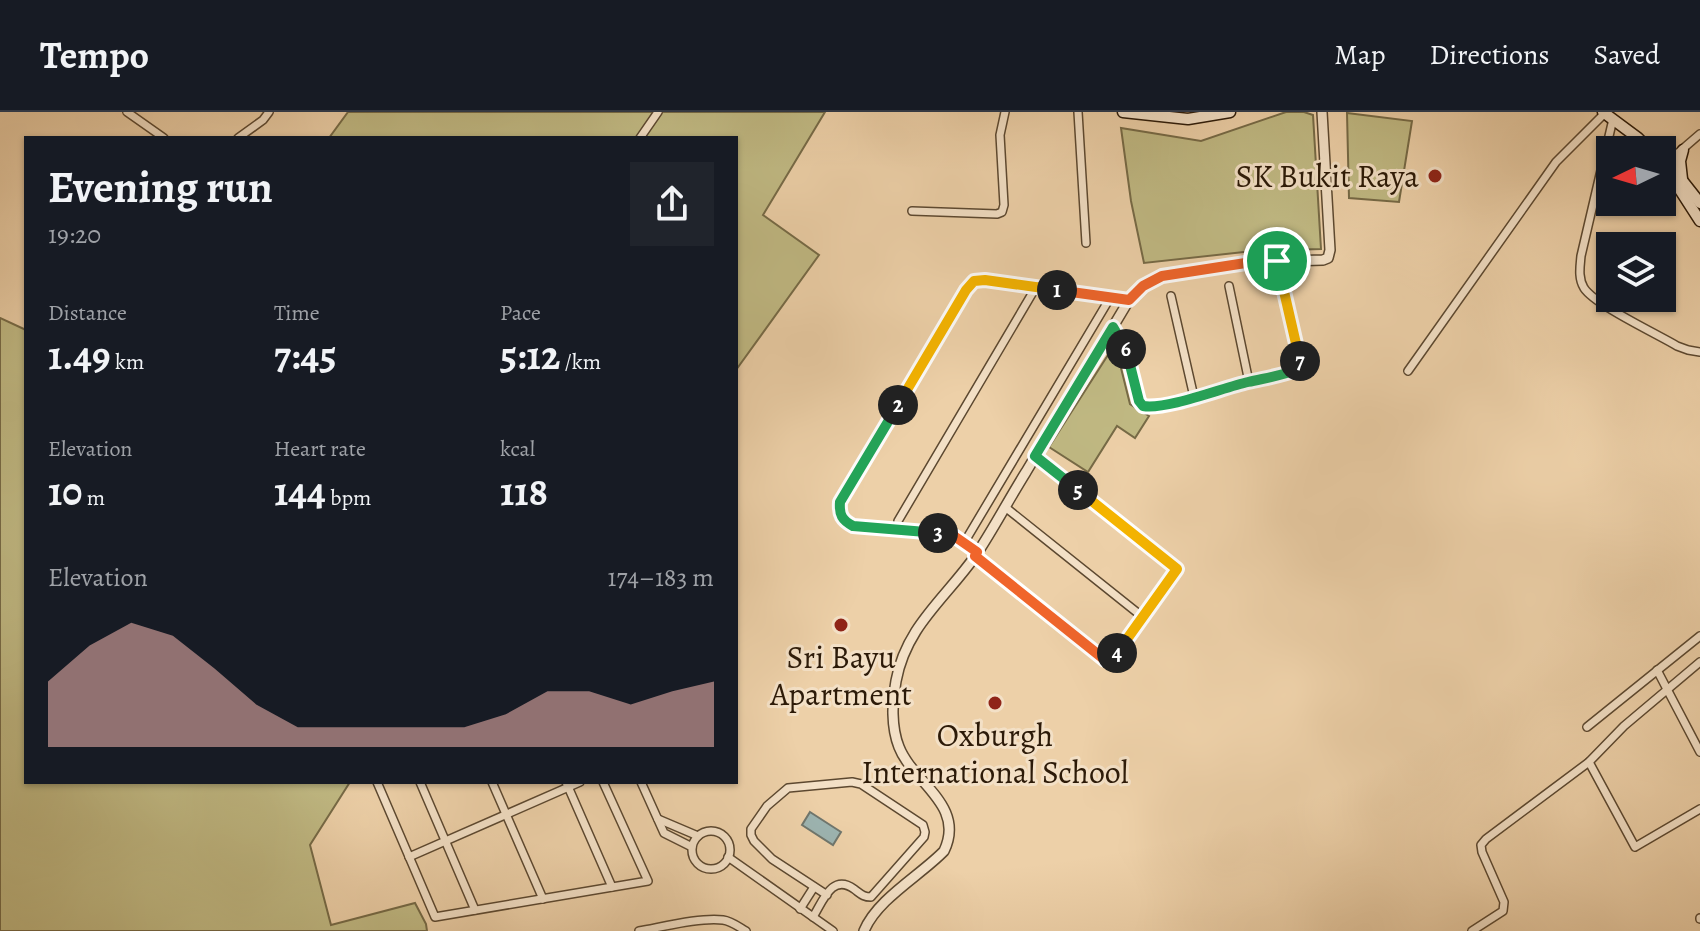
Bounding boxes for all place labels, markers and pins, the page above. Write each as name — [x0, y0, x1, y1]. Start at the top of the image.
place label: SK Bukit Raya — [1235, 154, 1419, 198]
marker: SK Bukit Raya — [1426, 167, 1444, 185]
pin — [1243, 227, 1311, 295]
pin: 1 — [1037, 270, 1077, 310]
pin: 6 — [1106, 329, 1146, 369]
pin: 7 — [1280, 341, 1320, 381]
pin: 2 — [878, 385, 918, 425]
pin: 5 — [1058, 470, 1098, 510]
pin: 3 — [918, 513, 958, 553]
marker: Sri Bayu Apartment — [832, 616, 850, 634]
pin: 4 — [1097, 633, 1137, 673]
place label: Sri Bayu Apartment — [769, 635, 912, 716]
marker: Oxburgh International School — [986, 694, 1004, 712]
place label: Oxburgh International School — [861, 713, 1129, 794]

